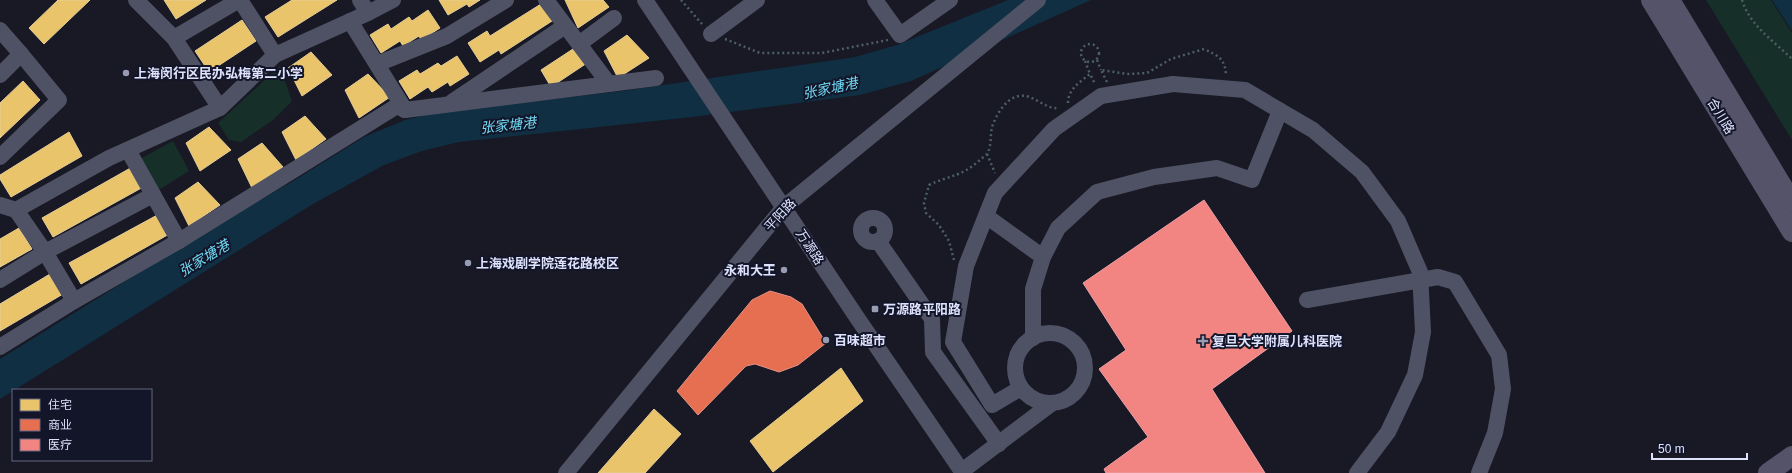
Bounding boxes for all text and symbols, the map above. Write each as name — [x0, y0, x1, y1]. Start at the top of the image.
place label: 上海闵行区民办弘梅第二小学 — [134, 66, 303, 81]
marker: 上海闵行区民办弘梅第二小学 — [121, 68, 131, 78]
water label: 张家塘港 — [801, 74, 861, 102]
street label: 合川路 — [1705, 95, 1737, 137]
water label: 张家塘港 — [479, 114, 539, 136]
street label: 平阳路 — [761, 196, 799, 234]
street label: 万源路 — [793, 227, 827, 267]
water label: 张家塘港 — [176, 236, 234, 279]
place label: 上海戏剧学院莲花路校区 — [476, 256, 619, 271]
marker: 上海戏剧学院莲花路校区 — [463, 258, 473, 268]
place label: 永和大王 — [724, 263, 776, 278]
marker: 永和大王 — [779, 265, 789, 275]
place label: 万源路平阳路 — [883, 302, 961, 317]
marker: 万源路平阳路 — [870, 304, 880, 314]
place label: 百味超市 — [834, 333, 886, 348]
place label: 复旦大学附属儿科医院 — [1212, 334, 1342, 349]
marker: 百味超市 — [821, 335, 831, 345]
marker: 复旦大学附属儿科医院 — [1197, 335, 1209, 347]
legend — [12, 389, 152, 461]
text: 住宅 — [48, 398, 72, 412]
text: 商业 — [48, 418, 72, 432]
scale bar — [1652, 435, 1747, 461]
text: 医疗 — [48, 438, 72, 452]
text: 50 m — [1658, 442, 1685, 456]

